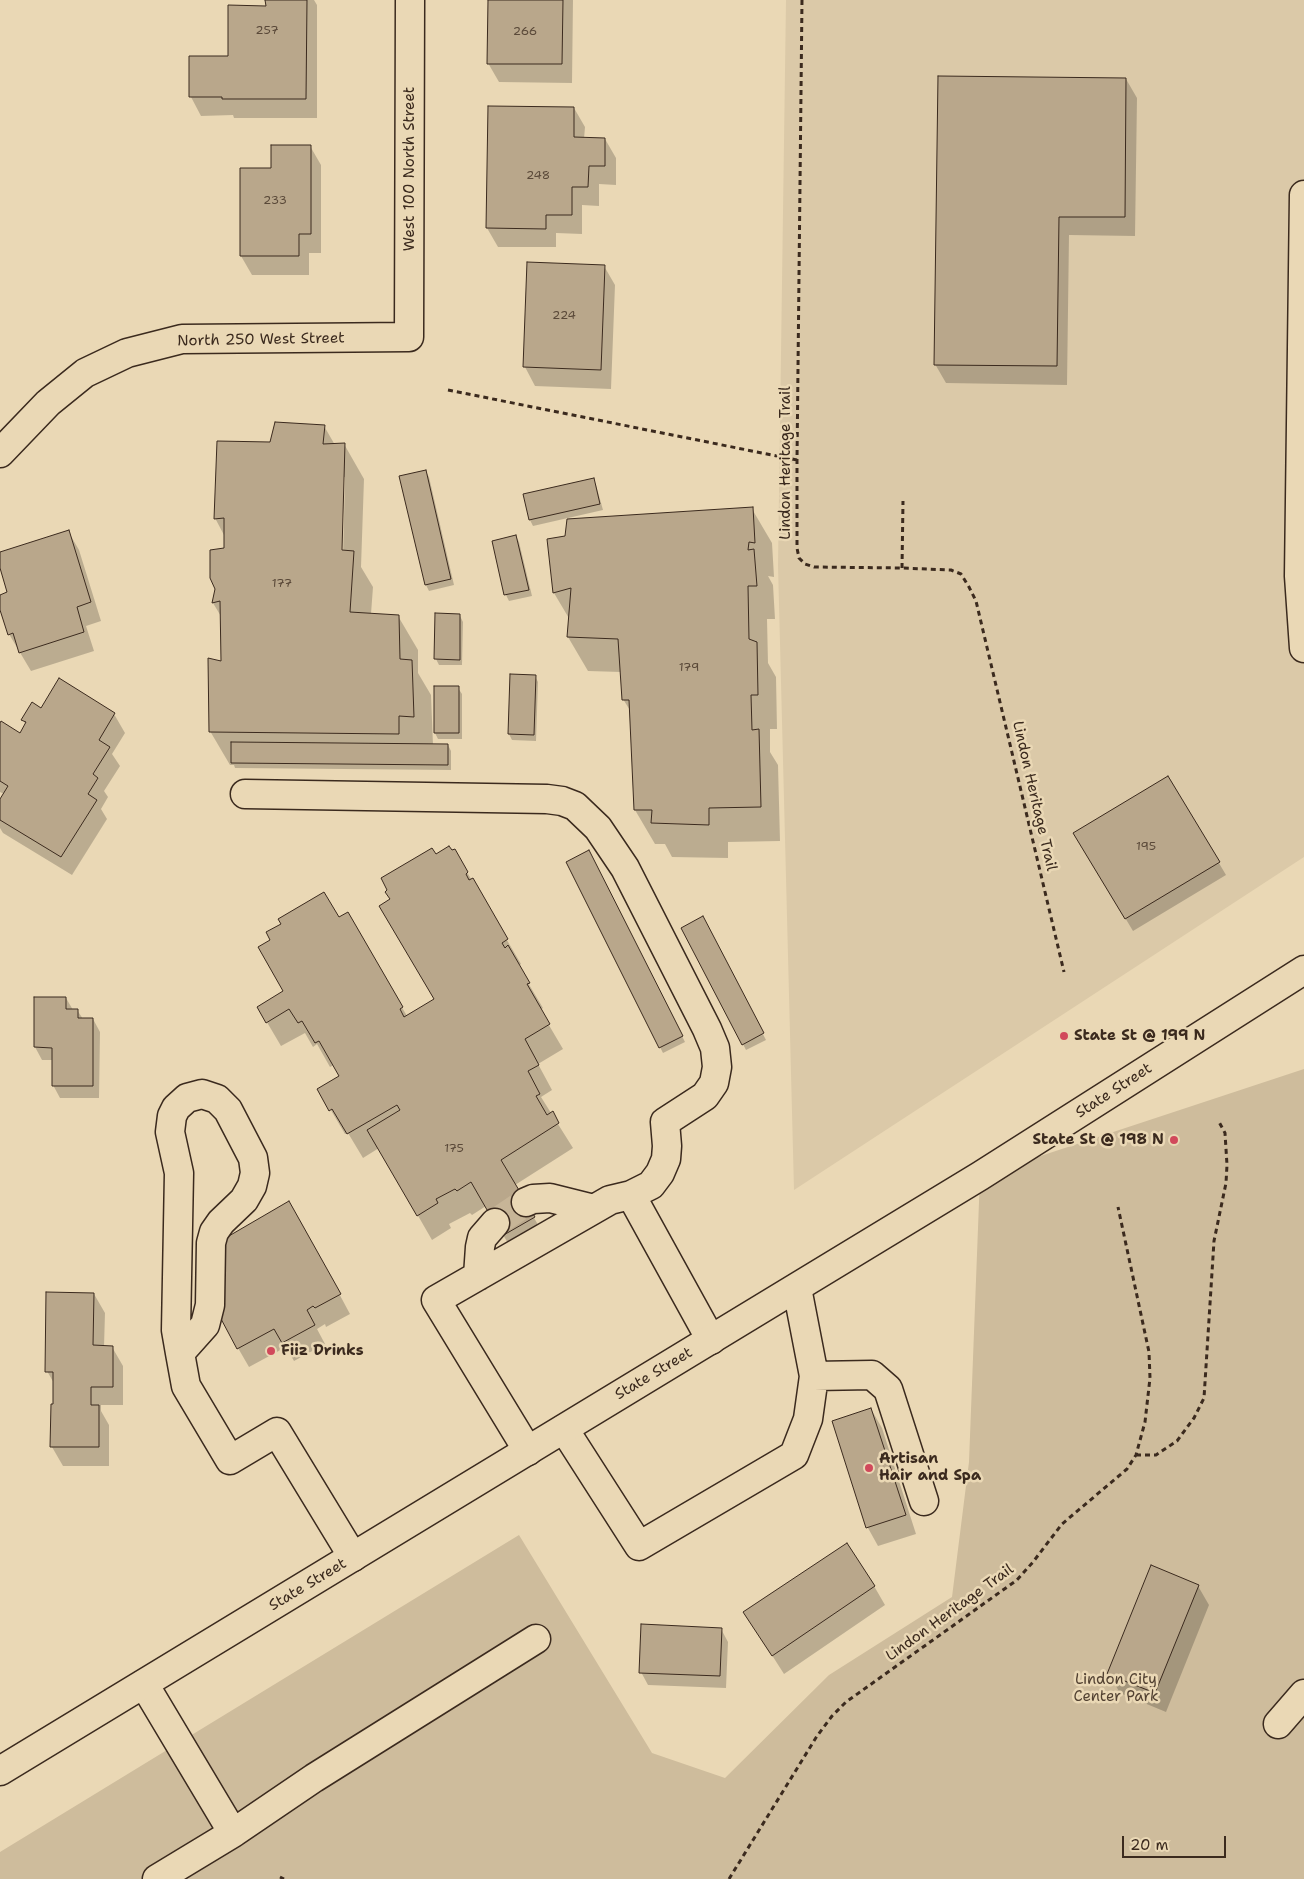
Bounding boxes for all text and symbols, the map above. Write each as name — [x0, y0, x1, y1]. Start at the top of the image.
house number: 257 — [255, 24, 279, 38]
house number: 266 — [513, 25, 537, 39]
street label: West 100 North Street — [401, 87, 419, 251]
house number: 248 — [526, 169, 550, 183]
house number: 233 — [263, 194, 287, 208]
house number: 224 — [552, 309, 576, 323]
street label: North 250 West Street — [177, 330, 345, 350]
street label: Lindon Heritage Trail — [777, 386, 795, 540]
house number: 177 — [272, 577, 292, 591]
house number: 179 — [679, 661, 699, 675]
street label: Lindon Heritage Trail — [1008, 719, 1060, 873]
house number: 195 — [1136, 840, 1156, 854]
place label: State St @ 199 N — [1074, 1027, 1205, 1045]
marker: State St @ 199 N — [1058, 1030, 1070, 1042]
street label: State Street — [1072, 1060, 1156, 1122]
place label: State St @ 198 N — [1032, 1131, 1164, 1149]
marker: State St @ 198 N — [1168, 1134, 1180, 1146]
house number: 175 — [444, 1142, 464, 1156]
place label: Fiiz Drinks — [281, 1342, 364, 1360]
street label: State Street — [612, 1344, 696, 1404]
marker: Fiiz Drinks — [265, 1345, 277, 1357]
place label: Artisan Hair and Spa — [879, 1450, 981, 1485]
marker: Artisan Hair and Spa — [863, 1462, 875, 1474]
street label: State Street — [266, 1555, 350, 1615]
street label: Lindon Heritage Trail — [883, 1561, 1017, 1665]
park label: Lindon City Center Park — [1073, 1671, 1159, 1706]
scale bar — [1124, 1826, 1228, 1858]
text: 20 m — [1130, 1835, 1169, 1855]

